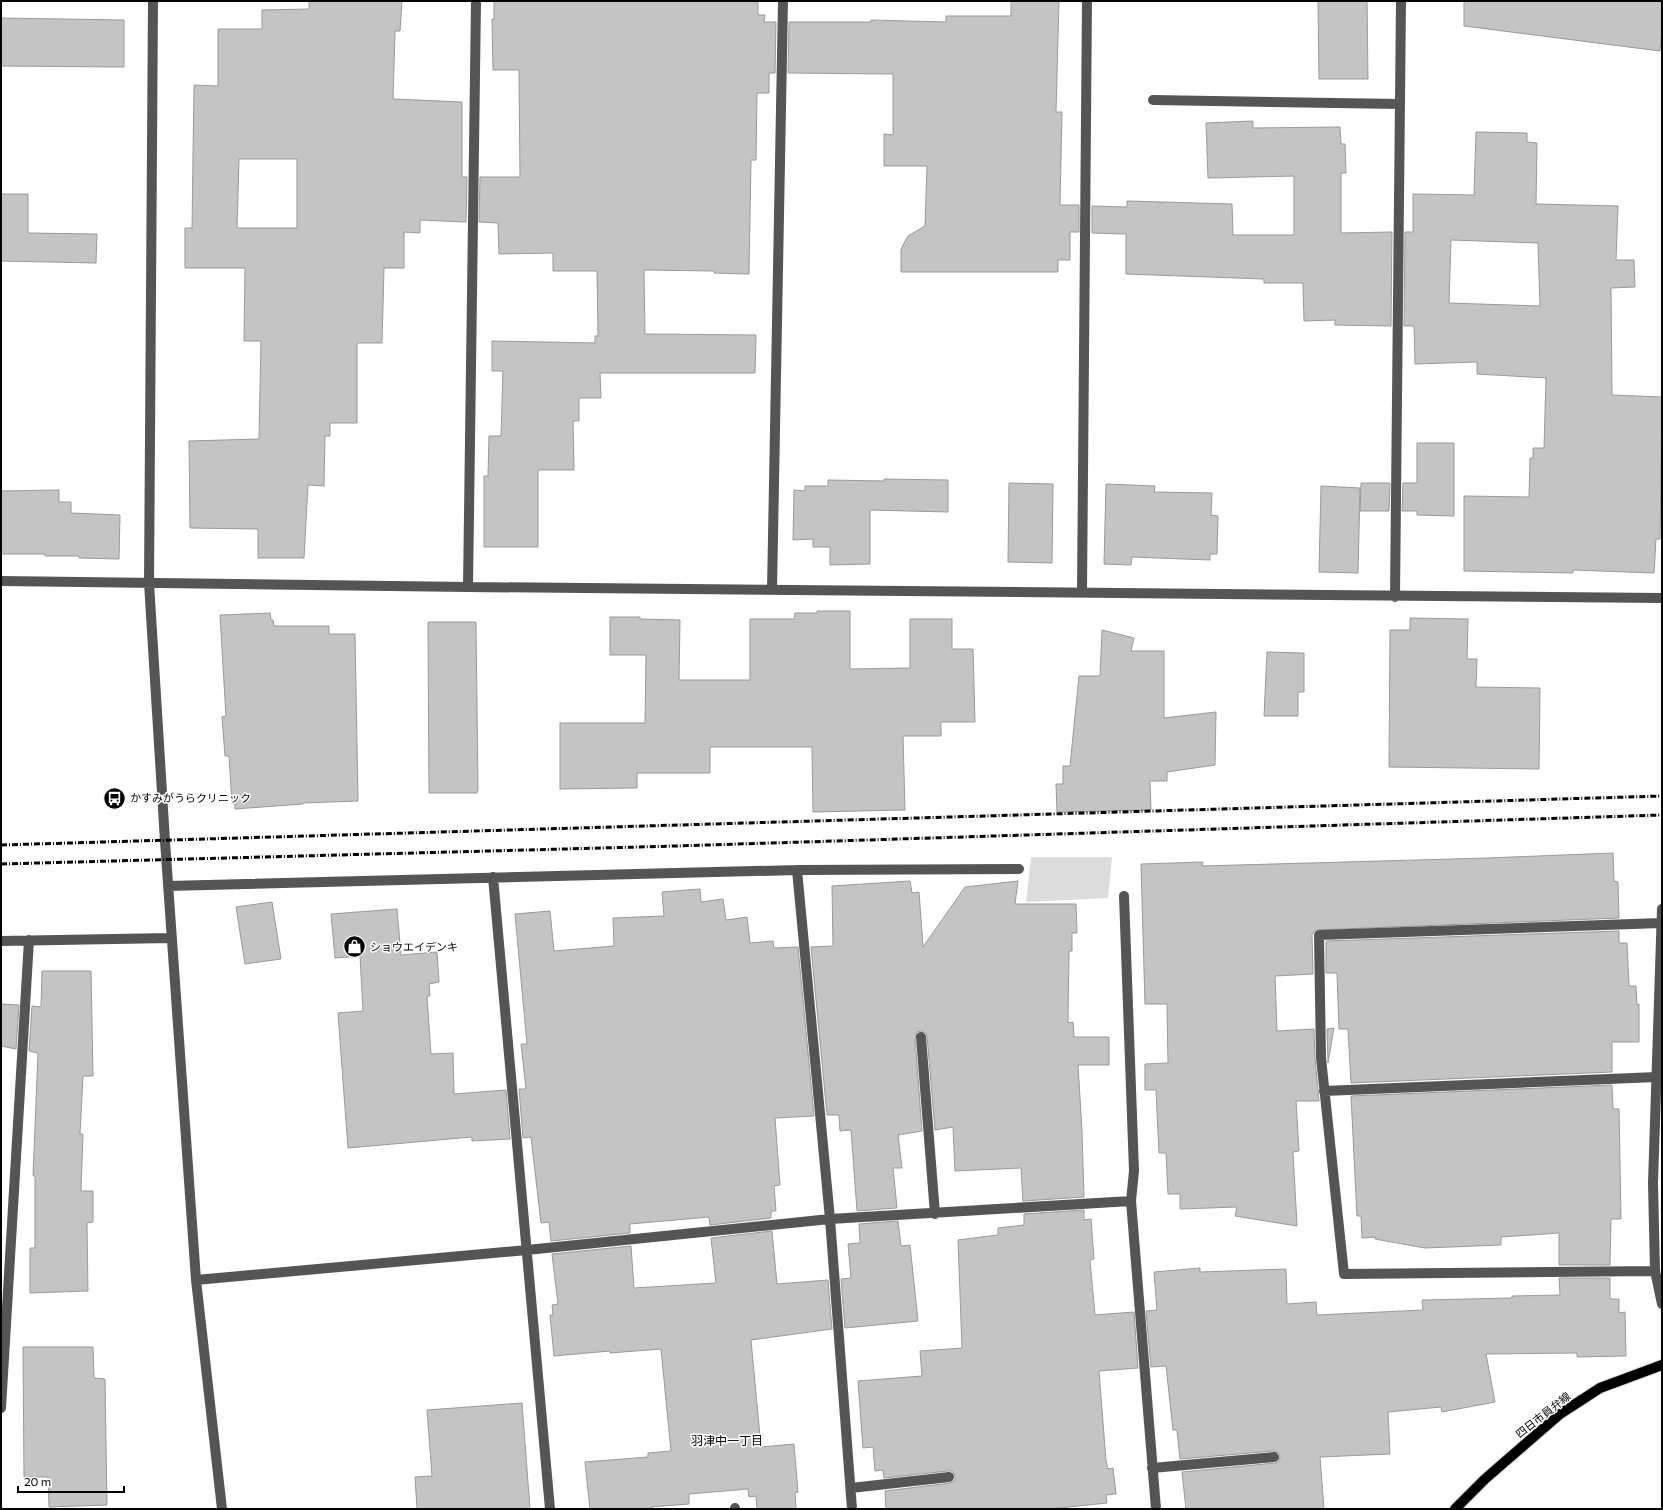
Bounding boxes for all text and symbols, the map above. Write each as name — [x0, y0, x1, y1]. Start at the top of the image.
bus stop icon: かすみがうらクリニック — [101, 785, 127, 811]
place label: かすみがうらクリニック — [130, 791, 251, 804]
shop icon: ショウエイデンキ — [341, 934, 367, 960]
place label: ショウエイデンキ — [370, 940, 458, 953]
street label: 四日市員弁線 — [1513, 1389, 1573, 1440]
district label: 羽津中一丁目 — [691, 1433, 763, 1447]
scale bar — [18, 1468, 124, 1494]
text: 20 m — [24, 1474, 51, 1488]

